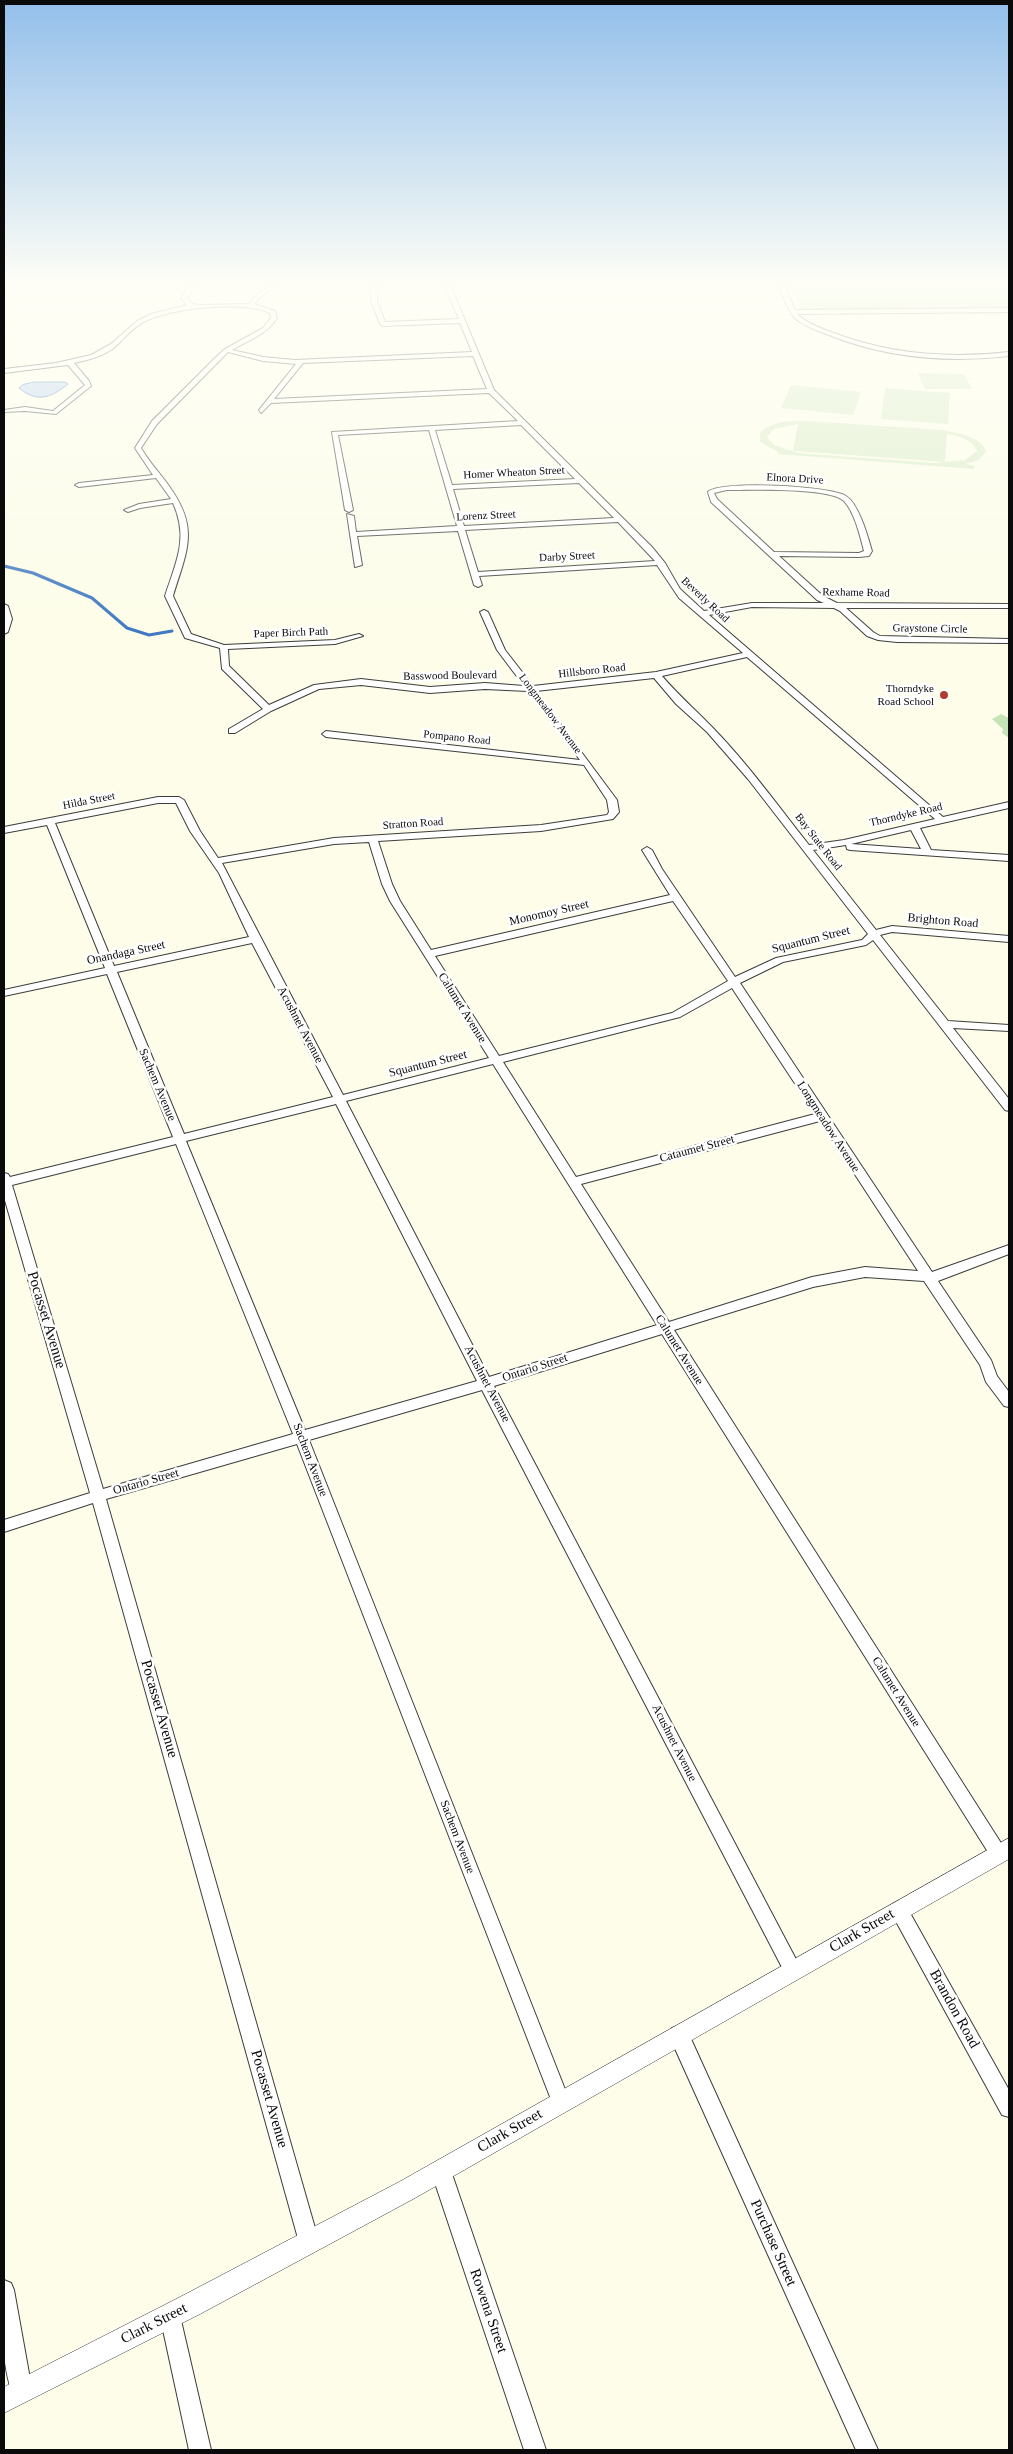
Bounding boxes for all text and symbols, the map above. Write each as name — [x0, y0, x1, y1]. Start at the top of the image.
street label: Homer Wheaton Street — [463, 464, 565, 482]
street label: Elnora Drive — [766, 471, 824, 487]
street label: Lorenz Street — [456, 508, 516, 524]
street label: Darby Street — [539, 549, 595, 565]
street label: Beverly Road — [678, 574, 732, 626]
street label: Rexhame Road — [822, 586, 890, 600]
street label: Graystone Circle — [892, 622, 968, 636]
street label: Paper Birch Path — [254, 625, 328, 641]
street label: Hillsboro Road — [558, 661, 626, 681]
street label: Basswood Boulevard — [403, 669, 497, 683]
street label: Longmeadow Avenue — [516, 671, 584, 757]
place label: Thorndyke Road School — [877, 682, 934, 708]
marker: Thorndyke Road School — [938, 689, 950, 701]
street label: Pompano Road — [423, 728, 491, 748]
street label: Hilda Street — [62, 789, 116, 813]
street label: Thorndyke Road — [868, 800, 944, 830]
street label: Bay State Road — [792, 811, 844, 873]
street label: Stratton Road — [382, 815, 444, 833]
street label: Monomoy Street — [508, 897, 590, 929]
street label: Brighton Road — [907, 911, 979, 931]
street label: Squantum Street — [771, 923, 851, 957]
street label: Onandaga Street — [86, 938, 166, 968]
street label: Calumet Avenue — [435, 970, 489, 1046]
street label: Acushnet Avenue — [274, 984, 326, 1066]
street label: Sachem Avenue — [135, 1047, 179, 1123]
street label: Squantum Street — [388, 1047, 468, 1081]
street label: Longmeadow Avenue — [793, 1079, 863, 1175]
street label: Cataumet Street — [658, 1132, 736, 1166]
street label: Pocasset Avenue — [23, 1269, 69, 1371]
street label: Calumet Avenue — [652, 1312, 706, 1388]
street label: Acushnet Avenue — [461, 1343, 513, 1425]
street label: Ontario Street — [501, 1351, 569, 1385]
street label: Sachem Avenue — [289, 1421, 331, 1499]
street label: Ontario Street — [112, 1466, 180, 1498]
street label: Calumet Avenue — [869, 1654, 923, 1730]
street label: Pocasset Avenue — [136, 1658, 182, 1760]
street label: Acushnet Avenue — [648, 1702, 700, 1784]
street label: Sachem Avenue — [436, 1798, 478, 1876]
street label: Clark Street — [826, 1905, 898, 1957]
street label: Brandon Road — [925, 1967, 983, 2051]
street label: Pocasset Avenue — [246, 2048, 292, 2150]
street label: Clark Street — [474, 2105, 546, 2157]
street label: Purchase Street — [746, 2197, 800, 2289]
street label: Rowena Street — [465, 2267, 511, 2355]
street label: Clark Street — [118, 2300, 190, 2348]

